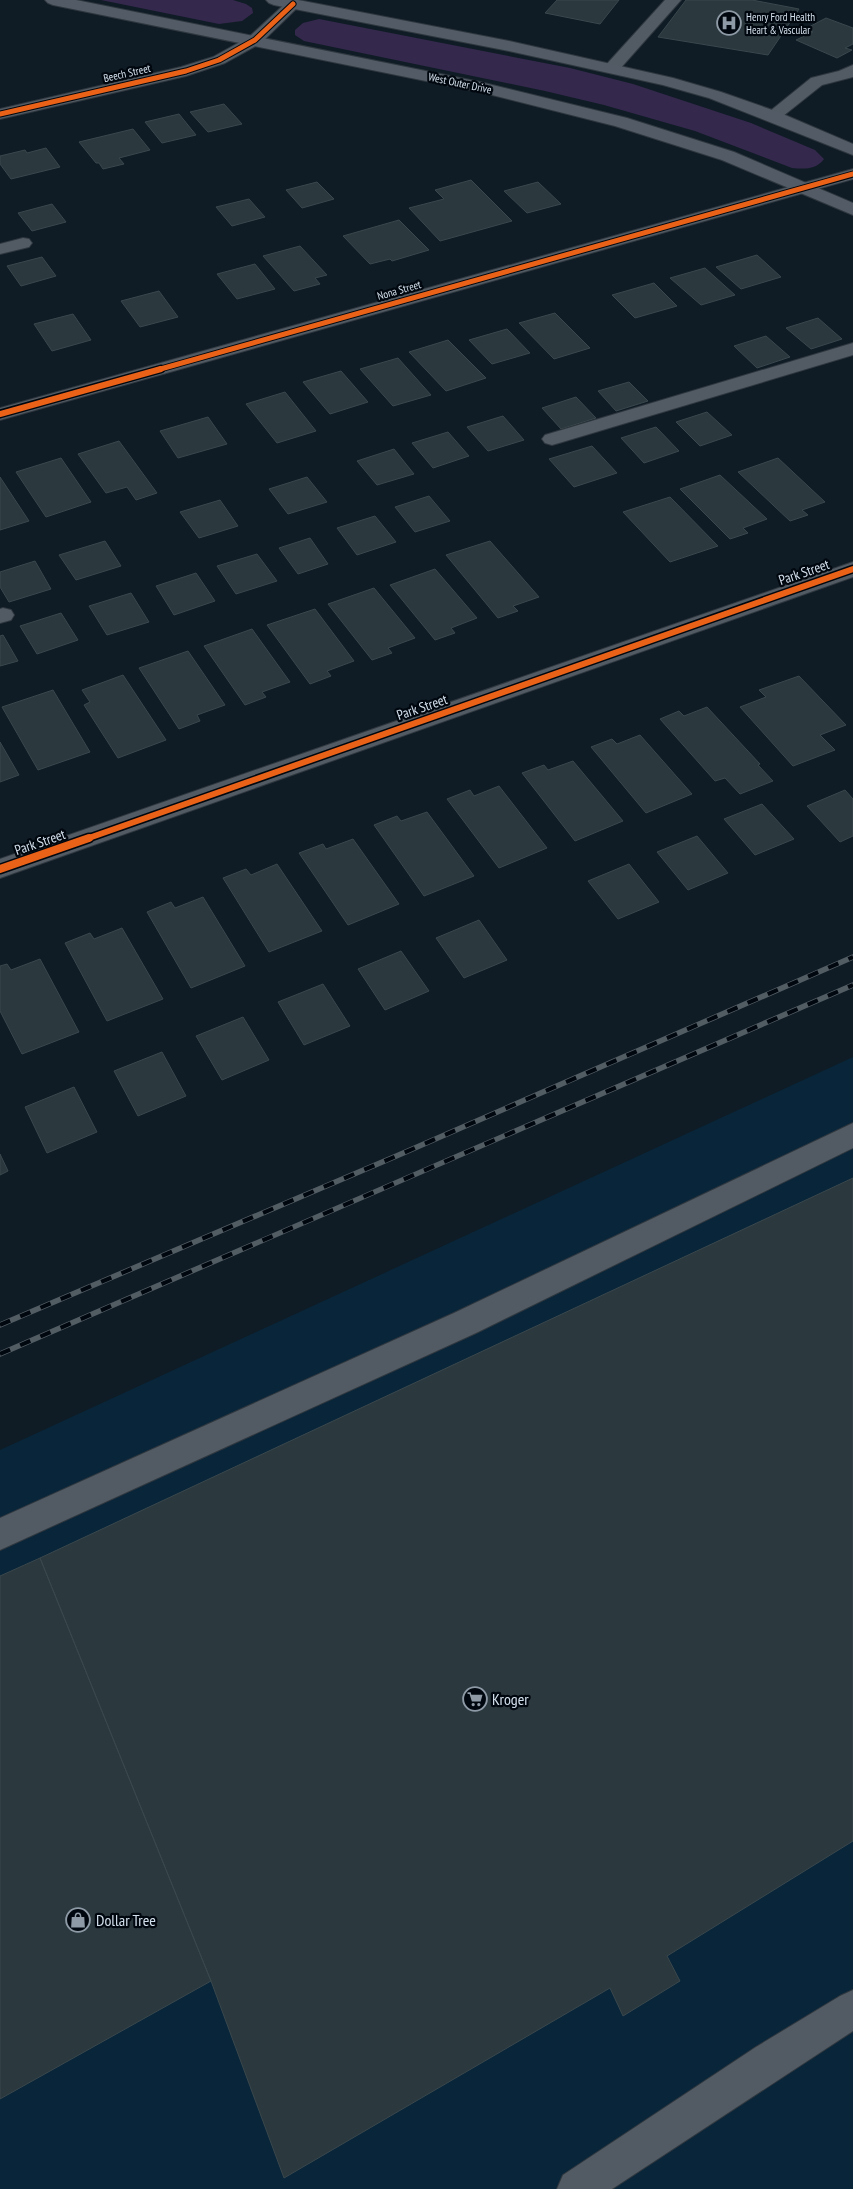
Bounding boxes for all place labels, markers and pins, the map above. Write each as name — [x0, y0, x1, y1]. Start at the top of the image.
hospital icon: Henry Ford Health Heart & Vascular — [716, 10, 742, 36]
place label: Henry Ford Health Heart & Vascular — [746, 10, 815, 37]
supermarket icon: Kroger — [462, 1686, 488, 1712]
place label: Kroger — [492, 1689, 529, 1709]
shop icon: Dollar Tree — [65, 1907, 91, 1933]
place label: Dollar Tree — [96, 1910, 156, 1930]

